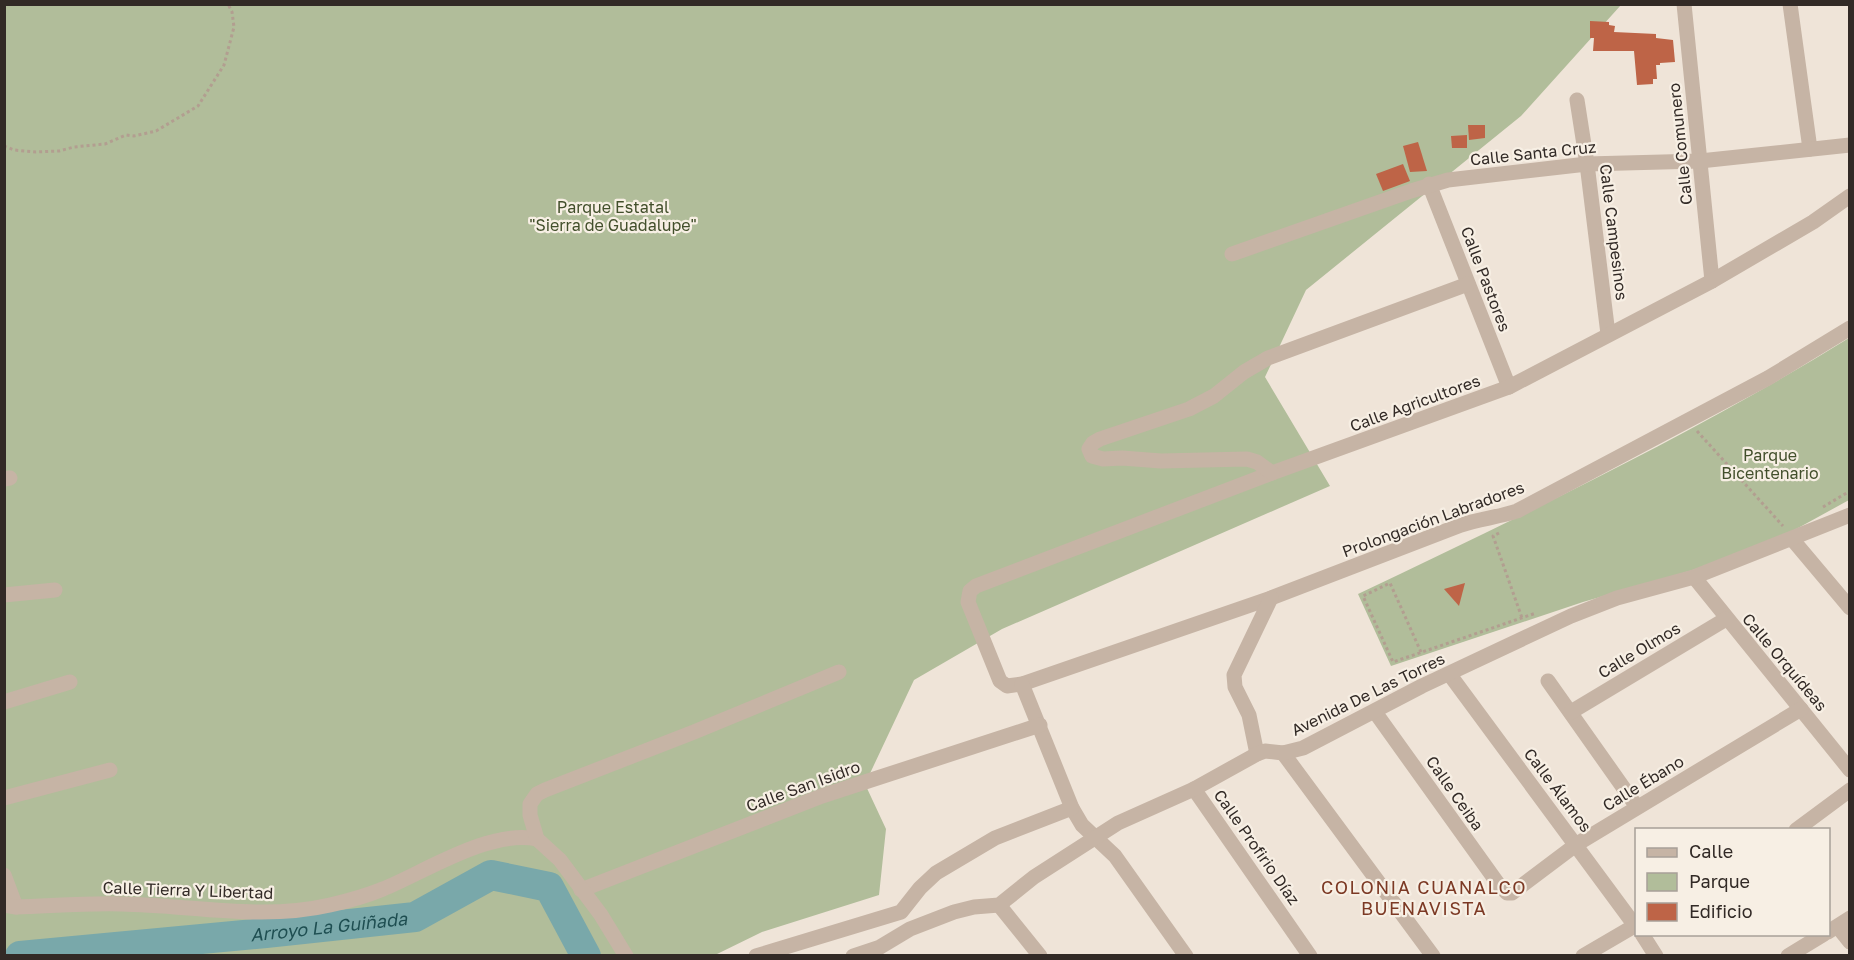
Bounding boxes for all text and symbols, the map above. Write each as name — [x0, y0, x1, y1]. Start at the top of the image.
street label: Calle Comunero — [1664, 82, 1696, 206]
street label: Calle Santa Cruz — [1469, 136, 1597, 170]
street label: Calle Campesinos — [1596, 163, 1632, 301]
park label: Parque Estatal "Sierra de Guadalupe" — [529, 197, 697, 235]
street label: Calle Pastores — [1457, 224, 1515, 334]
street label: Calle Agricultores — [1347, 370, 1483, 436]
park label: Parque Bicentenario — [1721, 445, 1819, 483]
street label: Prolongación Labradores — [1339, 477, 1527, 561]
street label: Calle Orquídeas — [1738, 609, 1832, 715]
street label: Calle Olmos — [1594, 618, 1684, 682]
street label: Avenida De Las Torres — [1288, 648, 1448, 740]
street label: Calle Álamos — [1520, 744, 1596, 836]
street label: Calle Ébano — [1599, 751, 1687, 815]
street label: Calle Ceiba — [1422, 752, 1488, 834]
street label: Calle San Isidro — [743, 756, 863, 816]
street label: Calle Profirio Díaz — [1210, 785, 1304, 909]
legend — [1635, 828, 1830, 936]
text: Calle — [1689, 840, 1733, 862]
text: Parque — [1689, 870, 1750, 892]
district label: COLONIA CUANALCO BUENAVISTA — [1321, 876, 1527, 919]
street label: Calle Tierra Y Libertad — [102, 877, 274, 903]
text: Edificio — [1689, 900, 1753, 922]
water label: Arroyo La Guiñada — [249, 907, 409, 945]

